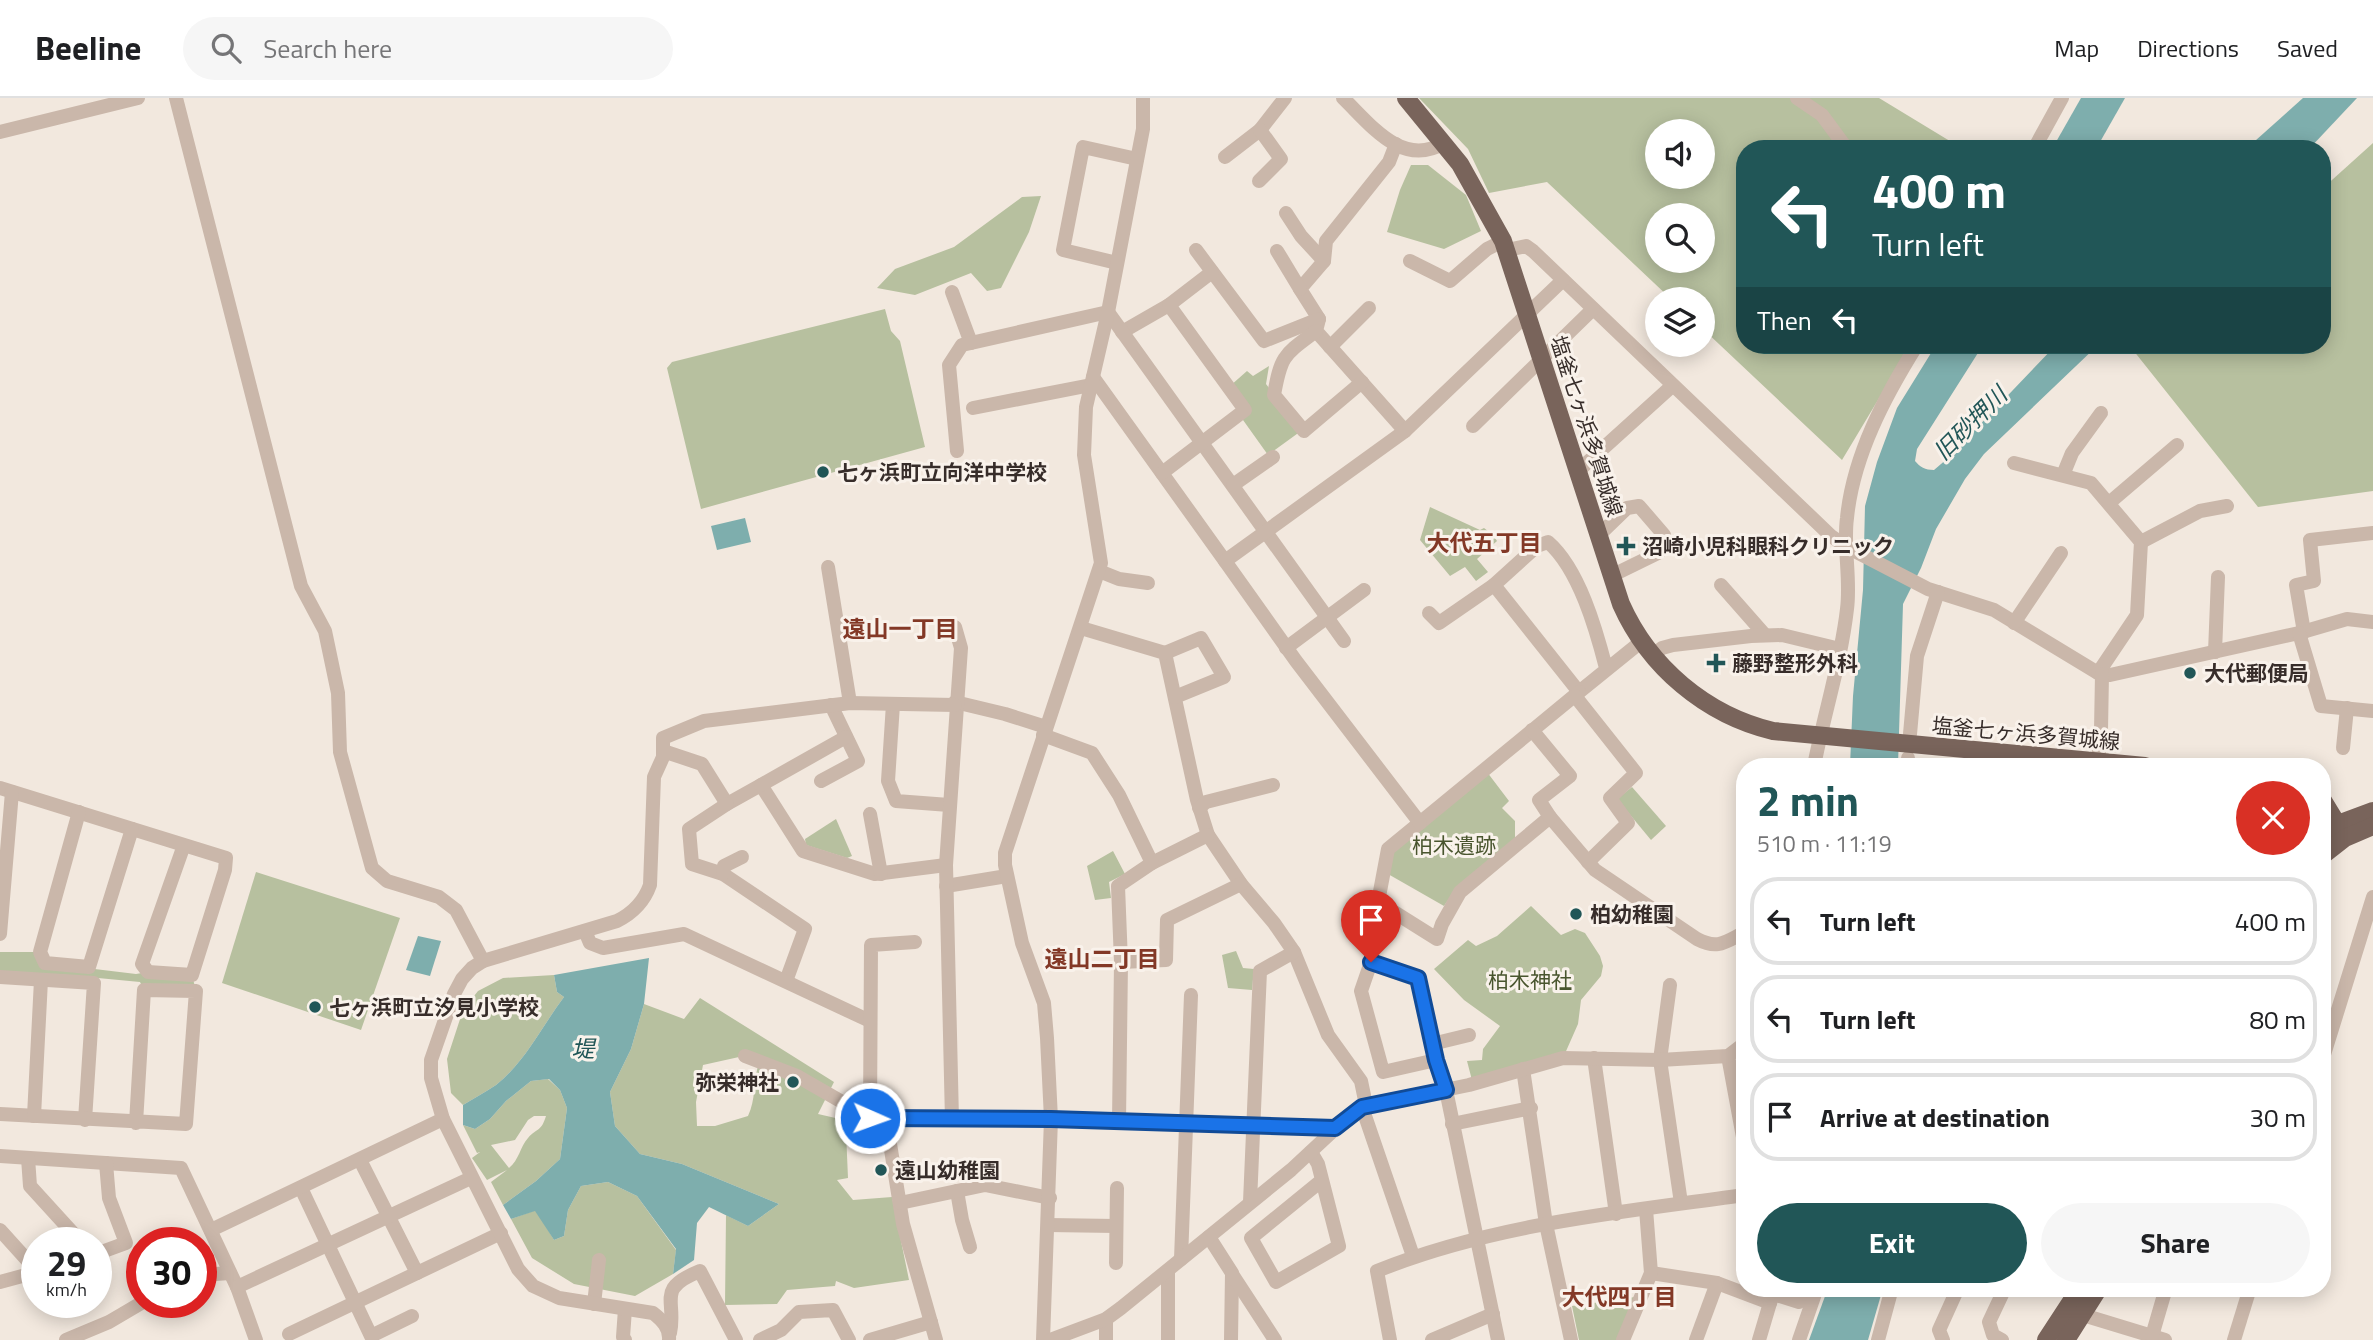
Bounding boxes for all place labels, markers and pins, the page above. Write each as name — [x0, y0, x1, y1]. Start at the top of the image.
place label: 七ヶ浜町立向洋中学校 — [837, 456, 1047, 488]
marker: 七ヶ浜町立向洋中学校 — [815, 464, 831, 480]
place label: 沼崎小児科眼科クリニック — [1642, 530, 1894, 562]
marker: 沼崎小児科眼科クリニック — [1616, 536, 1636, 556]
place label: 藤野整形外科 — [1732, 647, 1858, 679]
marker: 藤野整形外科 — [1706, 653, 1726, 673]
place label: 大代郵便局 — [2204, 657, 2309, 689]
marker: 大代郵便局 — [2182, 665, 2198, 681]
pin — [1341, 890, 1401, 962]
place label: 柏幼稚園 — [1590, 898, 1674, 930]
marker: 柏幼稚園 — [1568, 906, 1584, 922]
place label: 七ヶ浜町立汐見小学校 — [329, 991, 539, 1023]
marker: 七ヶ浜町立汐見小学校 — [307, 999, 323, 1015]
place label: 弥栄神社 — [695, 1066, 779, 1098]
marker: 弥栄神社 — [785, 1074, 801, 1090]
place label: 遠山幼稚園 — [895, 1154, 1000, 1186]
marker: 遠山幼稚園 — [873, 1162, 889, 1178]

